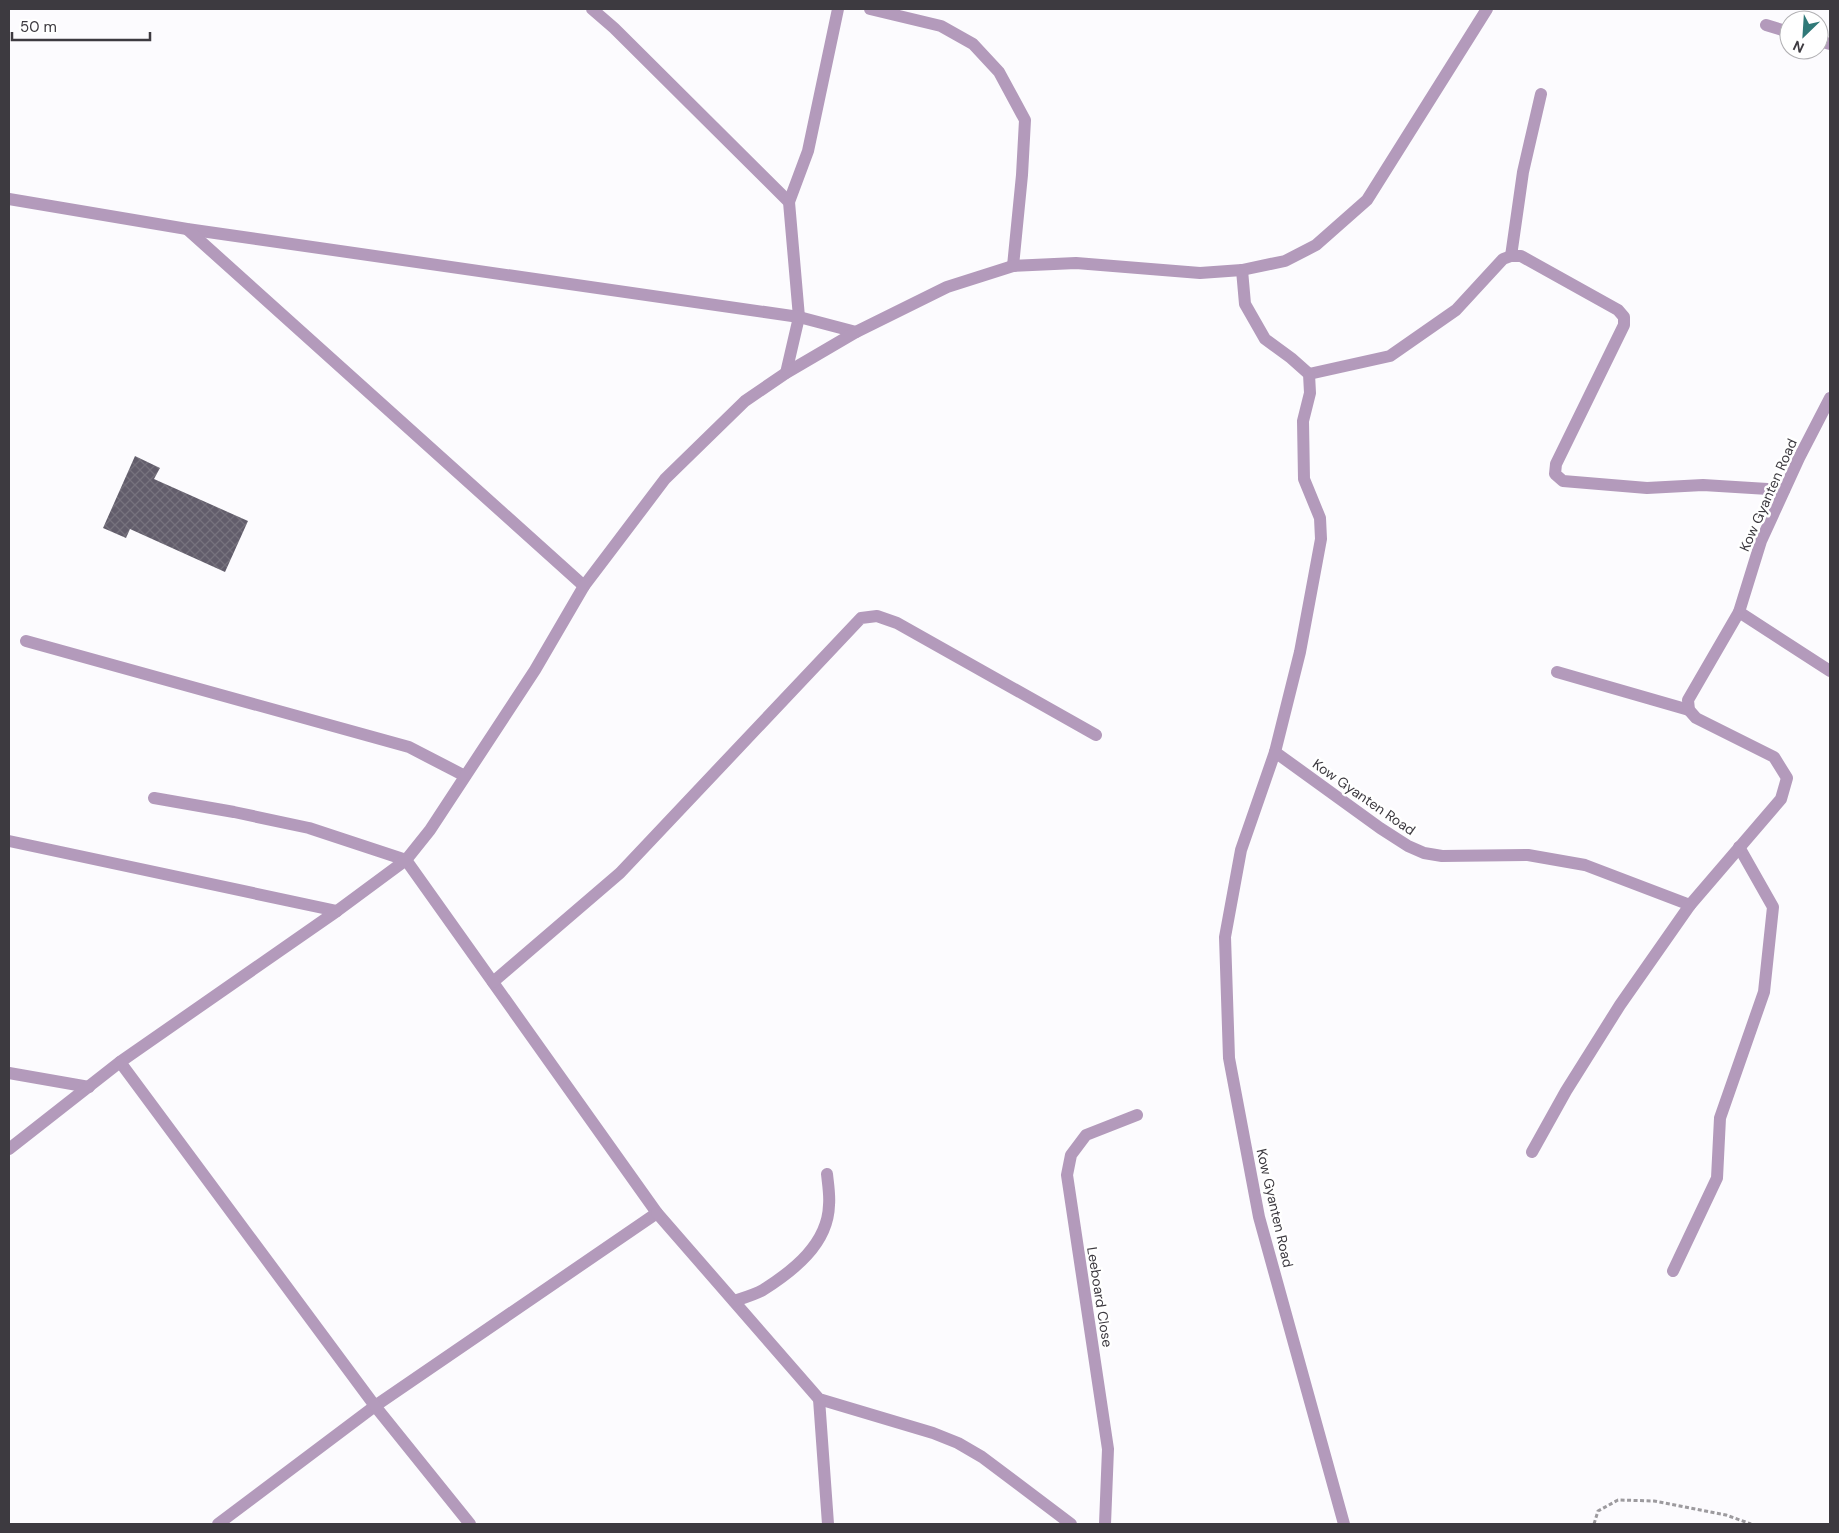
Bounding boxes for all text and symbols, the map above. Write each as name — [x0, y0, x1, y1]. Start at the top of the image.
scale bar — [12, 10, 150, 42]
north arrow — [1779, 10, 1829, 60]
text: 50 m — [20, 17, 57, 37]
text: N — [1790, 36, 1807, 57]
street label: Kow Gyanten Road — [1735, 436, 1801, 554]
street label: Kow Gyanten Road — [1309, 755, 1419, 839]
street label: Kow Gyanten Road — [1253, 1147, 1297, 1269]
street label: Leeboard Close — [1083, 1245, 1117, 1349]

